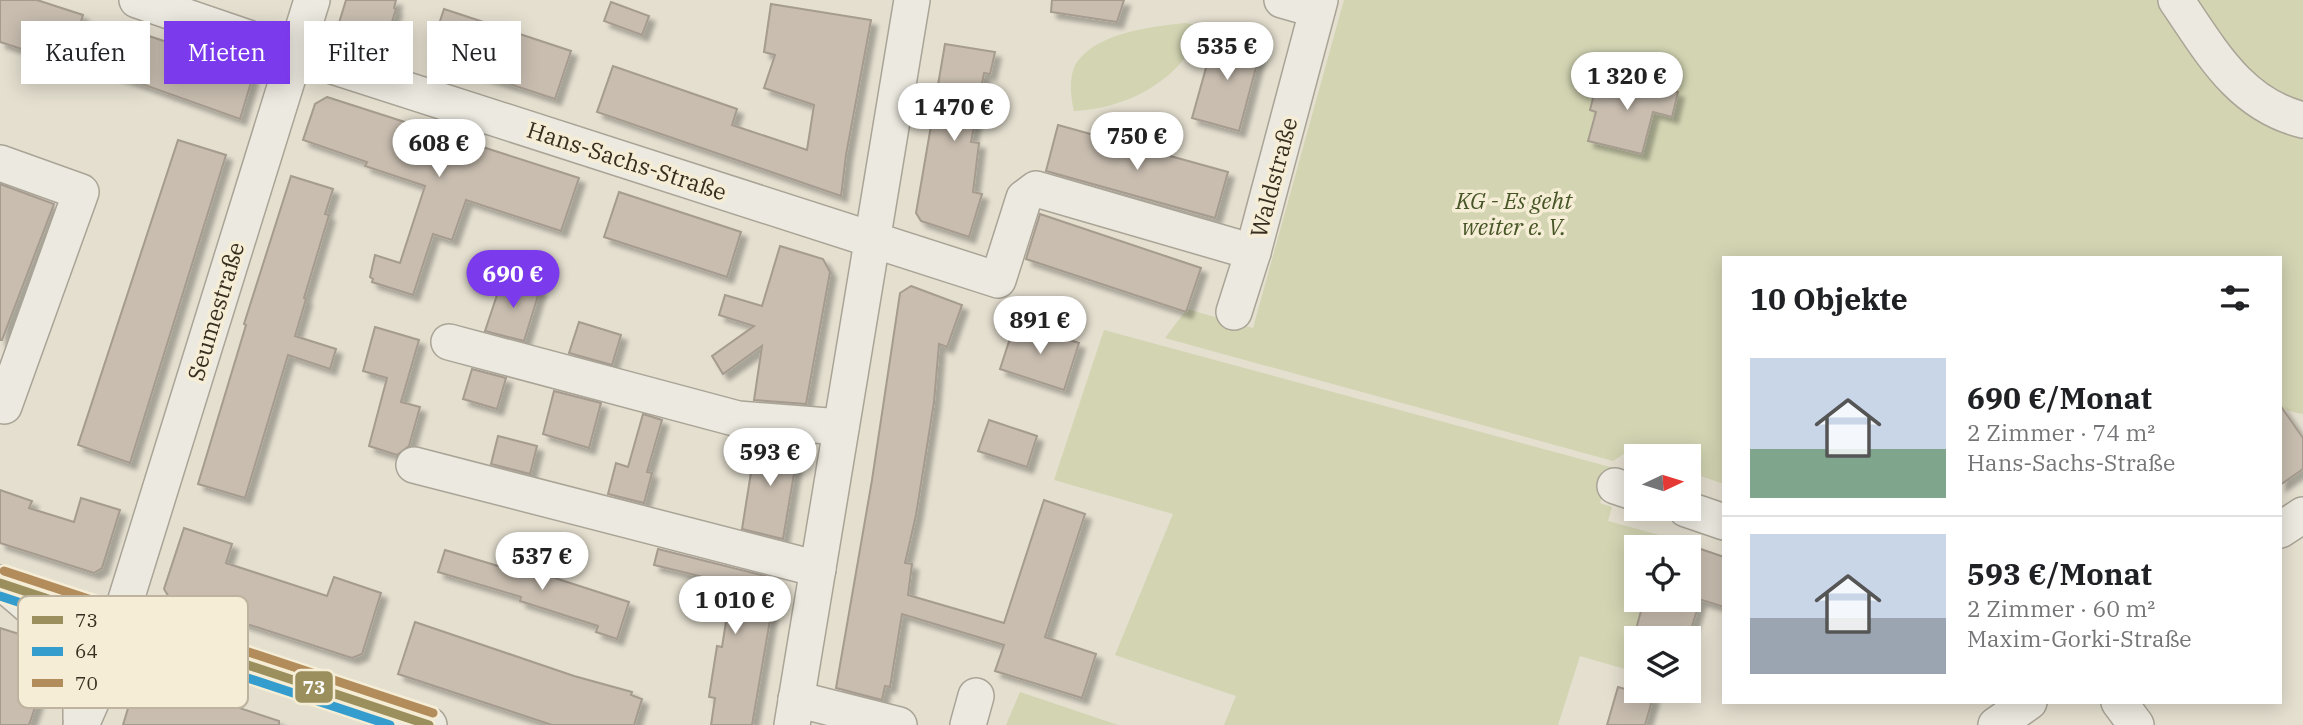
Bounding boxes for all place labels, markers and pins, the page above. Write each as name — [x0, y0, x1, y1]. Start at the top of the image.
pin: 535 € — [1178, 22, 1276, 82]
pin: 1 320 € — [1562, 52, 1692, 112]
pin: 1 470 € — [889, 83, 1019, 143]
pin: 750 € — [1088, 113, 1186, 172]
pin: 608 € — [390, 120, 488, 179]
pin: 690 € — [464, 250, 562, 310]
pin: 891 € — [991, 296, 1089, 356]
pin: 593 € — [721, 428, 819, 488]
pin: 537 € — [493, 532, 591, 592]
pin: 1 010 € — [670, 576, 800, 636]

